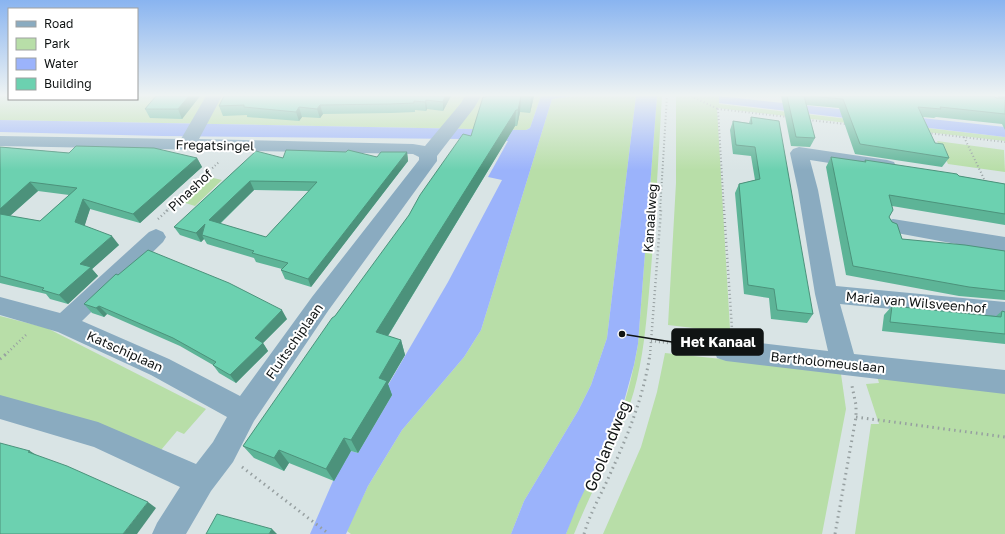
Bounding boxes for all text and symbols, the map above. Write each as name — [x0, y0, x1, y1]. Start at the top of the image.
legend — [8, 8, 138, 100]
text: Road — [44, 16, 73, 31]
text: Park — [44, 36, 70, 51]
text: Water — [44, 56, 78, 71]
text: Building — [44, 76, 92, 91]
street label: Fregatsingel — [176, 136, 254, 154]
street label: Pinashof — [165, 165, 216, 214]
street label: Kanaalweg — [640, 183, 660, 253]
street label: Maria van Wilsveenhof — [845, 288, 987, 316]
street label: Fluitschiplaan — [262, 300, 326, 382]
street label: Katschiplaan — [84, 327, 166, 375]
callout: Het Kanaal — [672, 329, 763, 355]
text: Het Kanaal — [680, 333, 756, 350]
street label: Bartholomeuslaan — [770, 348, 886, 376]
street label: Goolandweg — [580, 398, 634, 494]

